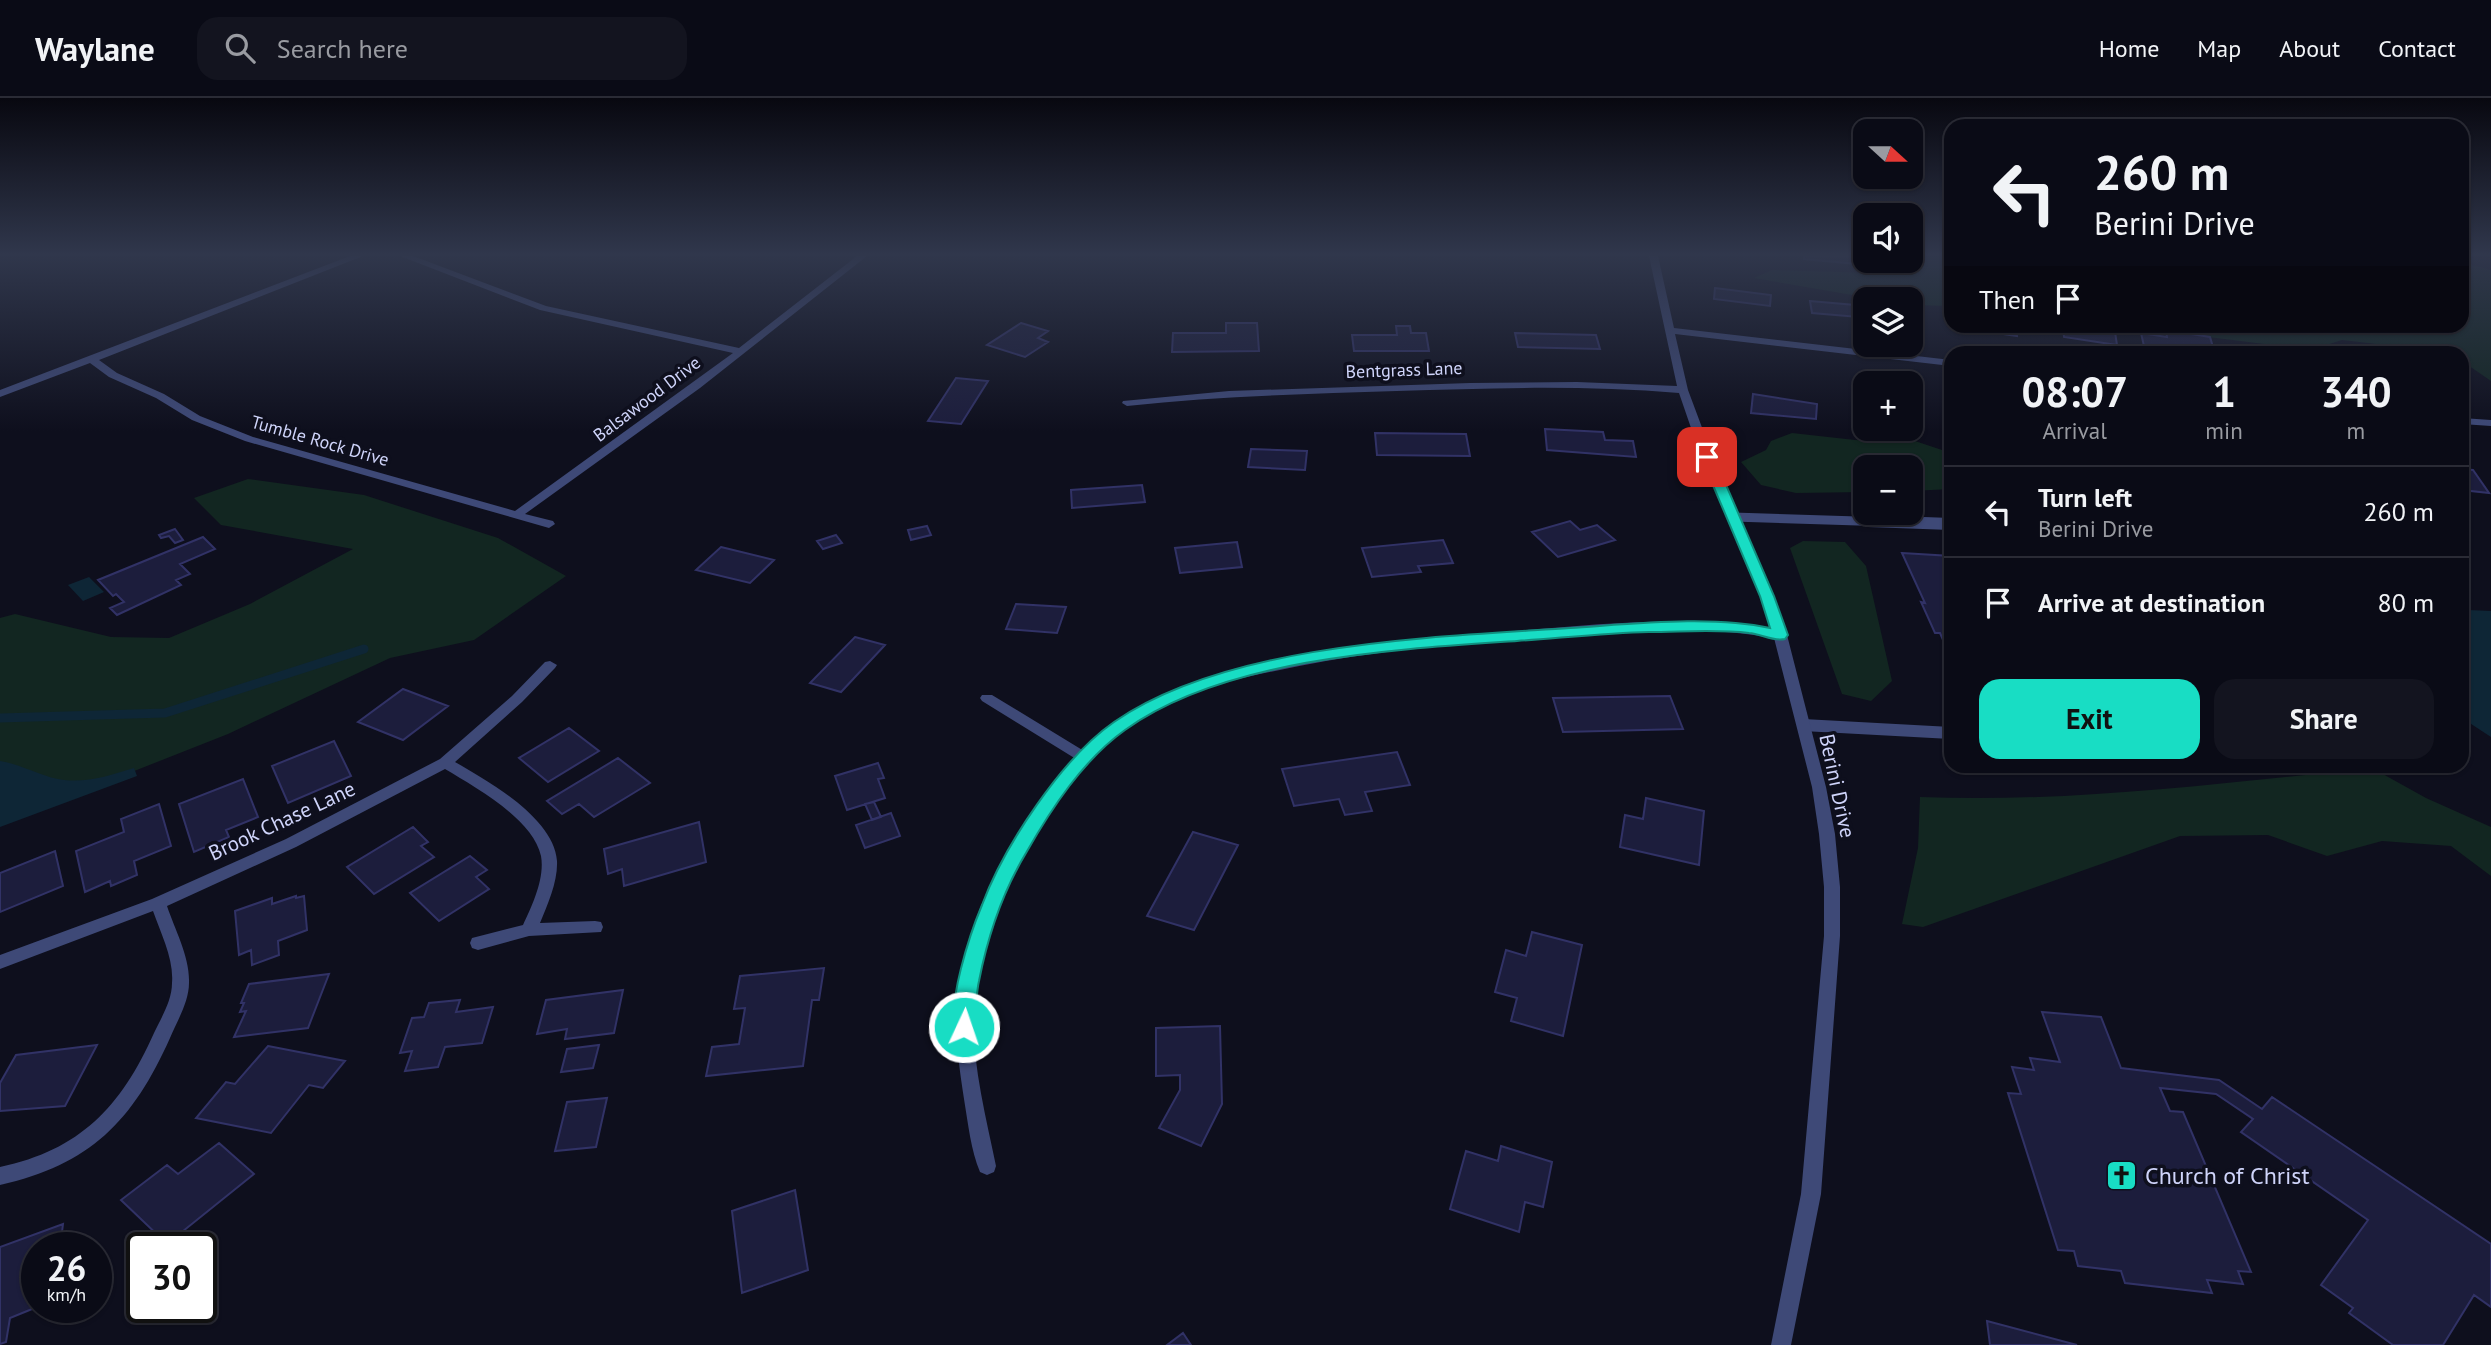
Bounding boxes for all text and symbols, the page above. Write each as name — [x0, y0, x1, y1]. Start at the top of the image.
search box — [197, 17, 687, 80]
text: Waylane — [35, 27, 155, 70]
icon: search — [221, 29, 259, 67]
text: Search here — [277, 32, 408, 65]
text: Home — [2099, 33, 2159, 64]
text: Map — [2197, 33, 2241, 64]
text: About — [2279, 33, 2340, 64]
text: Contact — [2378, 33, 2456, 64]
north arrow — [1853, 119, 1923, 189]
map controls — [1853, 119, 1923, 525]
text: 260 m — [2094, 140, 2229, 204]
icon: left — [1979, 147, 2070, 238]
text: Berini Drive — [2094, 202, 2255, 244]
button: sound — [1853, 203, 1923, 273]
icon: arrive — [2049, 280, 2087, 318]
text: Then — [1979, 283, 2035, 316]
button: layers — [1853, 287, 1923, 357]
street label: Balsawood Drive — [589, 351, 705, 446]
street label: Bentgrass Lane — [1345, 356, 1463, 383]
text: 08:07 — [2021, 364, 2128, 419]
text: 1 — [2212, 364, 2236, 419]
text: 340 — [2320, 364, 2392, 419]
button: + — [1853, 371, 1923, 441]
street label: Tumble Rock Drive — [249, 410, 392, 471]
text: Arrival — [2042, 416, 2107, 445]
text: min — [2205, 416, 2243, 445]
text: m — [2347, 416, 2365, 445]
pin — [1677, 427, 1737, 487]
icon: arrive — [1688, 438, 1726, 476]
button: − — [1853, 455, 1923, 525]
text: Turn left — [2038, 481, 2132, 514]
icon: left — [1979, 493, 2017, 531]
text: 260 m — [2363, 495, 2434, 528]
text: Berini Drive — [2038, 514, 2154, 543]
icon: arrive — [1979, 584, 2017, 622]
text: Arrive at destination — [2038, 586, 2265, 619]
text: 80 m — [2378, 586, 2434, 619]
button: Exit — [1979, 679, 2200, 759]
button: Share — [2214, 679, 2434, 759]
street label: Berini Drive — [1813, 731, 1862, 840]
street label: Brook Chase Lane — [204, 775, 360, 866]
position arrow — [927, 990, 1001, 1064]
church icon: Church of Christ — [2105, 1159, 2139, 1193]
place label: Church of Christ — [2145, 1160, 2310, 1191]
speed limit sign: 30 — [126, 1232, 217, 1323]
text: 26 — [47, 1245, 86, 1291]
text: km/h — [47, 1283, 86, 1306]

